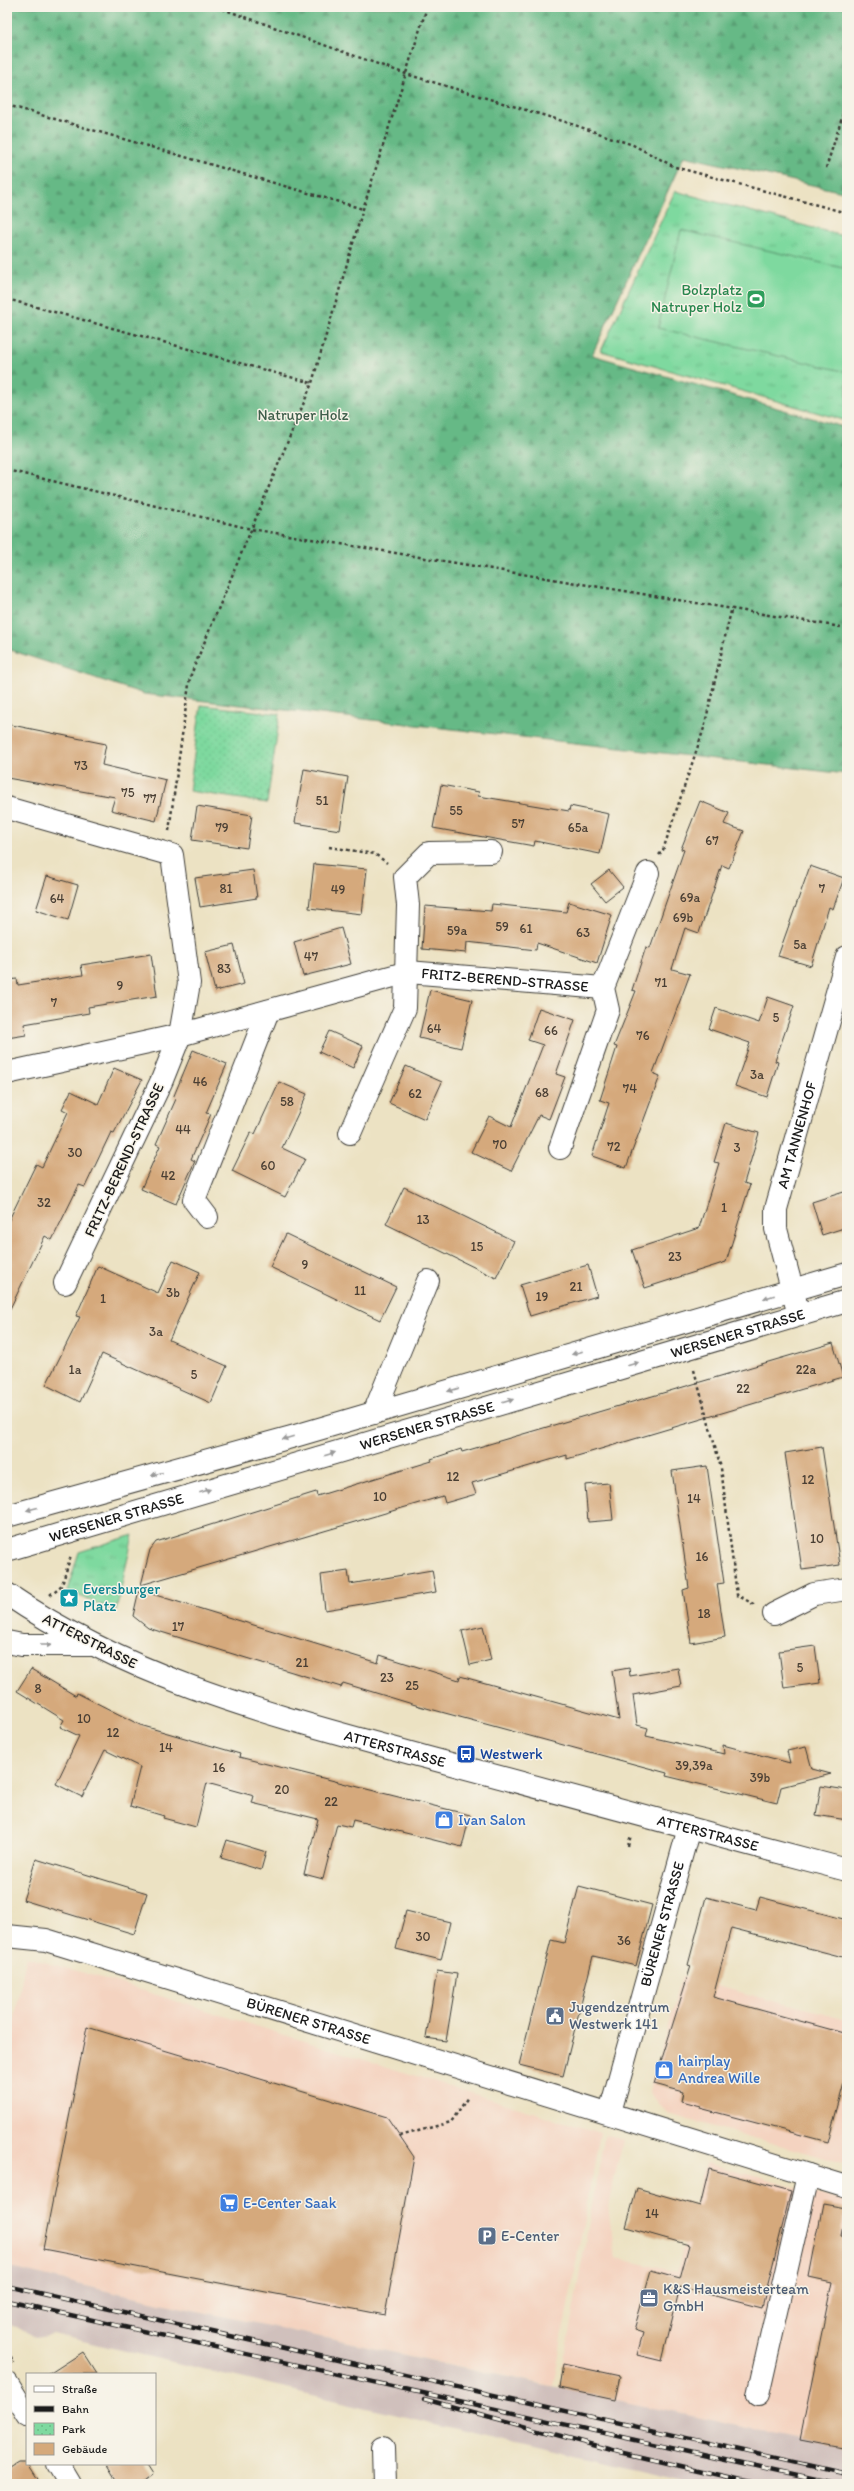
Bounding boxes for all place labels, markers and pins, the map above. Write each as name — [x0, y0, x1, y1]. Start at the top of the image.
place label: Bolzplatz Natruper Holz — [651, 281, 742, 316]
sports icon: Bolzplatz Natruper Holz — [745, 288, 767, 310]
place label: Eversburger Platz — [83, 1580, 160, 1615]
place icon: Eversburger Platz — [58, 1587, 80, 1609]
bus stop icon: Westwerk — [455, 1743, 477, 1765]
place label: Westwerk — [480, 1745, 543, 1763]
shop icon: Ivan Salon — [433, 1809, 455, 1831]
place label: Ivan Salon — [458, 1811, 526, 1829]
place label: Jugendzentrum Westwerk 141 — [569, 1998, 670, 2033]
public building icon: Jugendzentrum Westwerk 141 — [544, 2005, 566, 2027]
place label: hairplay Andrea Wille — [678, 2052, 760, 2087]
shop icon: hairplay Andrea Wille — [653, 2059, 675, 2081]
supermarket icon: E-Center Saak — [218, 2192, 240, 2214]
place label: E-Center Saak — [243, 2194, 337, 2212]
parking icon: E-Center — [476, 2225, 498, 2247]
place label: E-Center — [501, 2227, 559, 2245]
place label: K&S Hausmeisterteam GmbH — [663, 2280, 809, 2315]
office icon: K&S Hausmeisterteam GmbH — [638, 2287, 660, 2309]

